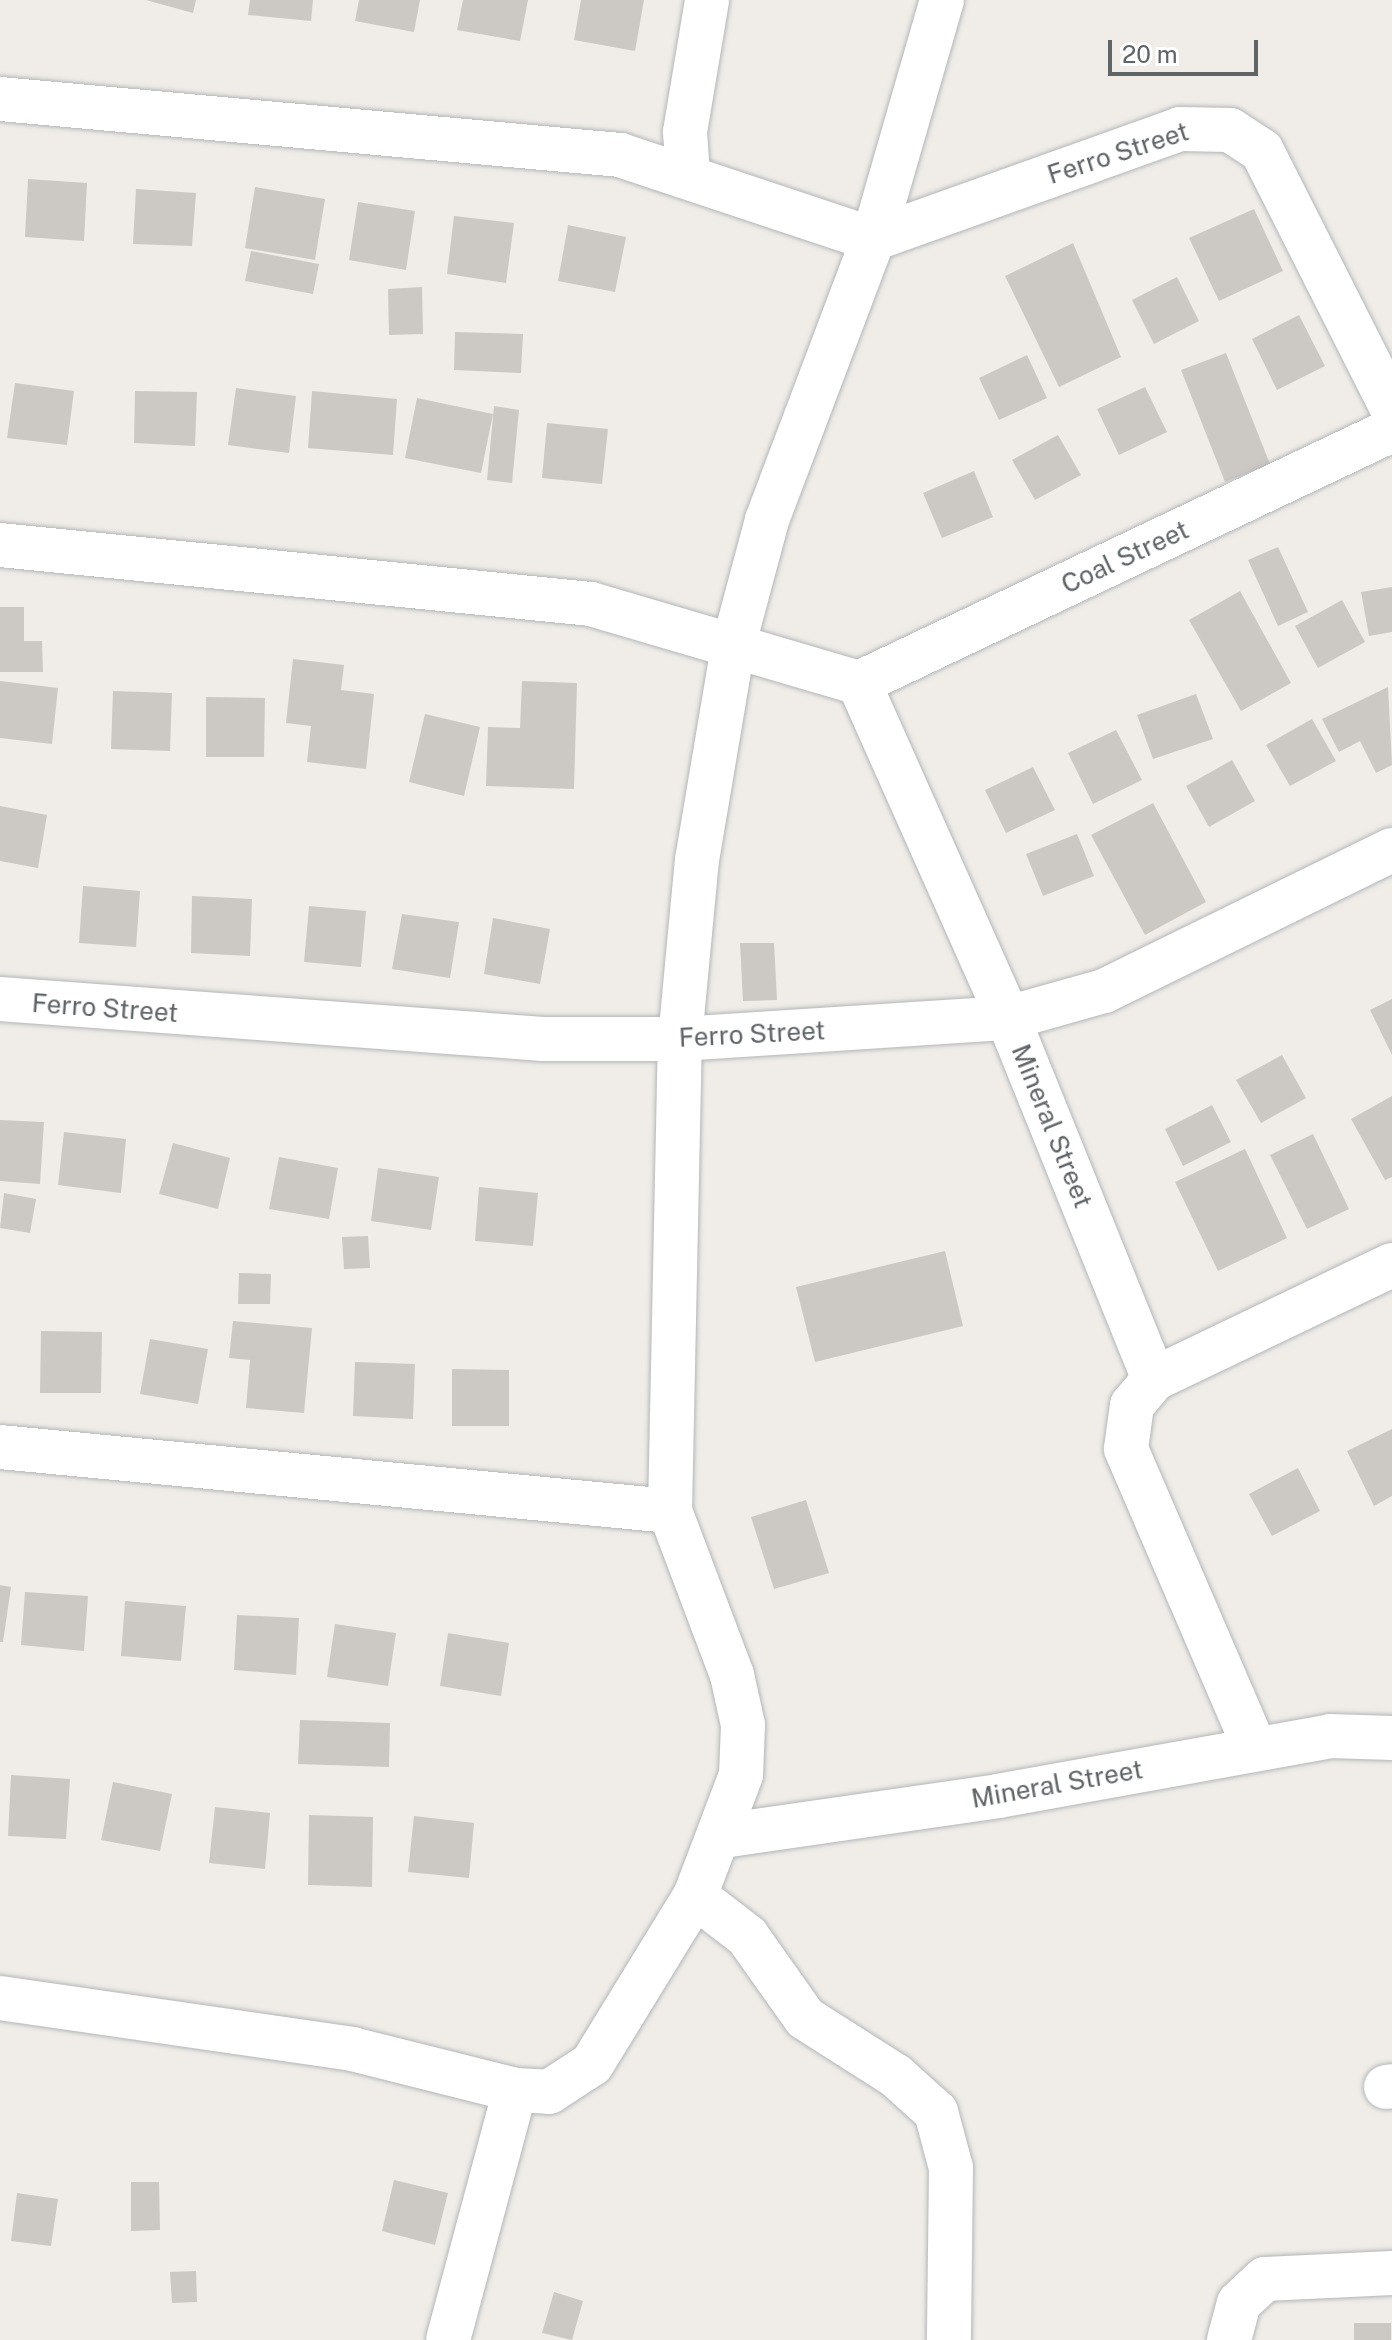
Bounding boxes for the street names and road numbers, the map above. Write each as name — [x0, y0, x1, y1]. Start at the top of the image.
street label: Ferro Street — [1043, 115, 1193, 191]
street label: Coal Street — [1056, 514, 1194, 600]
street label: Ferro Street — [31, 987, 179, 1029]
street label: Ferro Street — [678, 1015, 826, 1053]
street label: Mineral Street — [1005, 1040, 1099, 1212]
street label: Mineral Street — [969, 1754, 1145, 1814]

